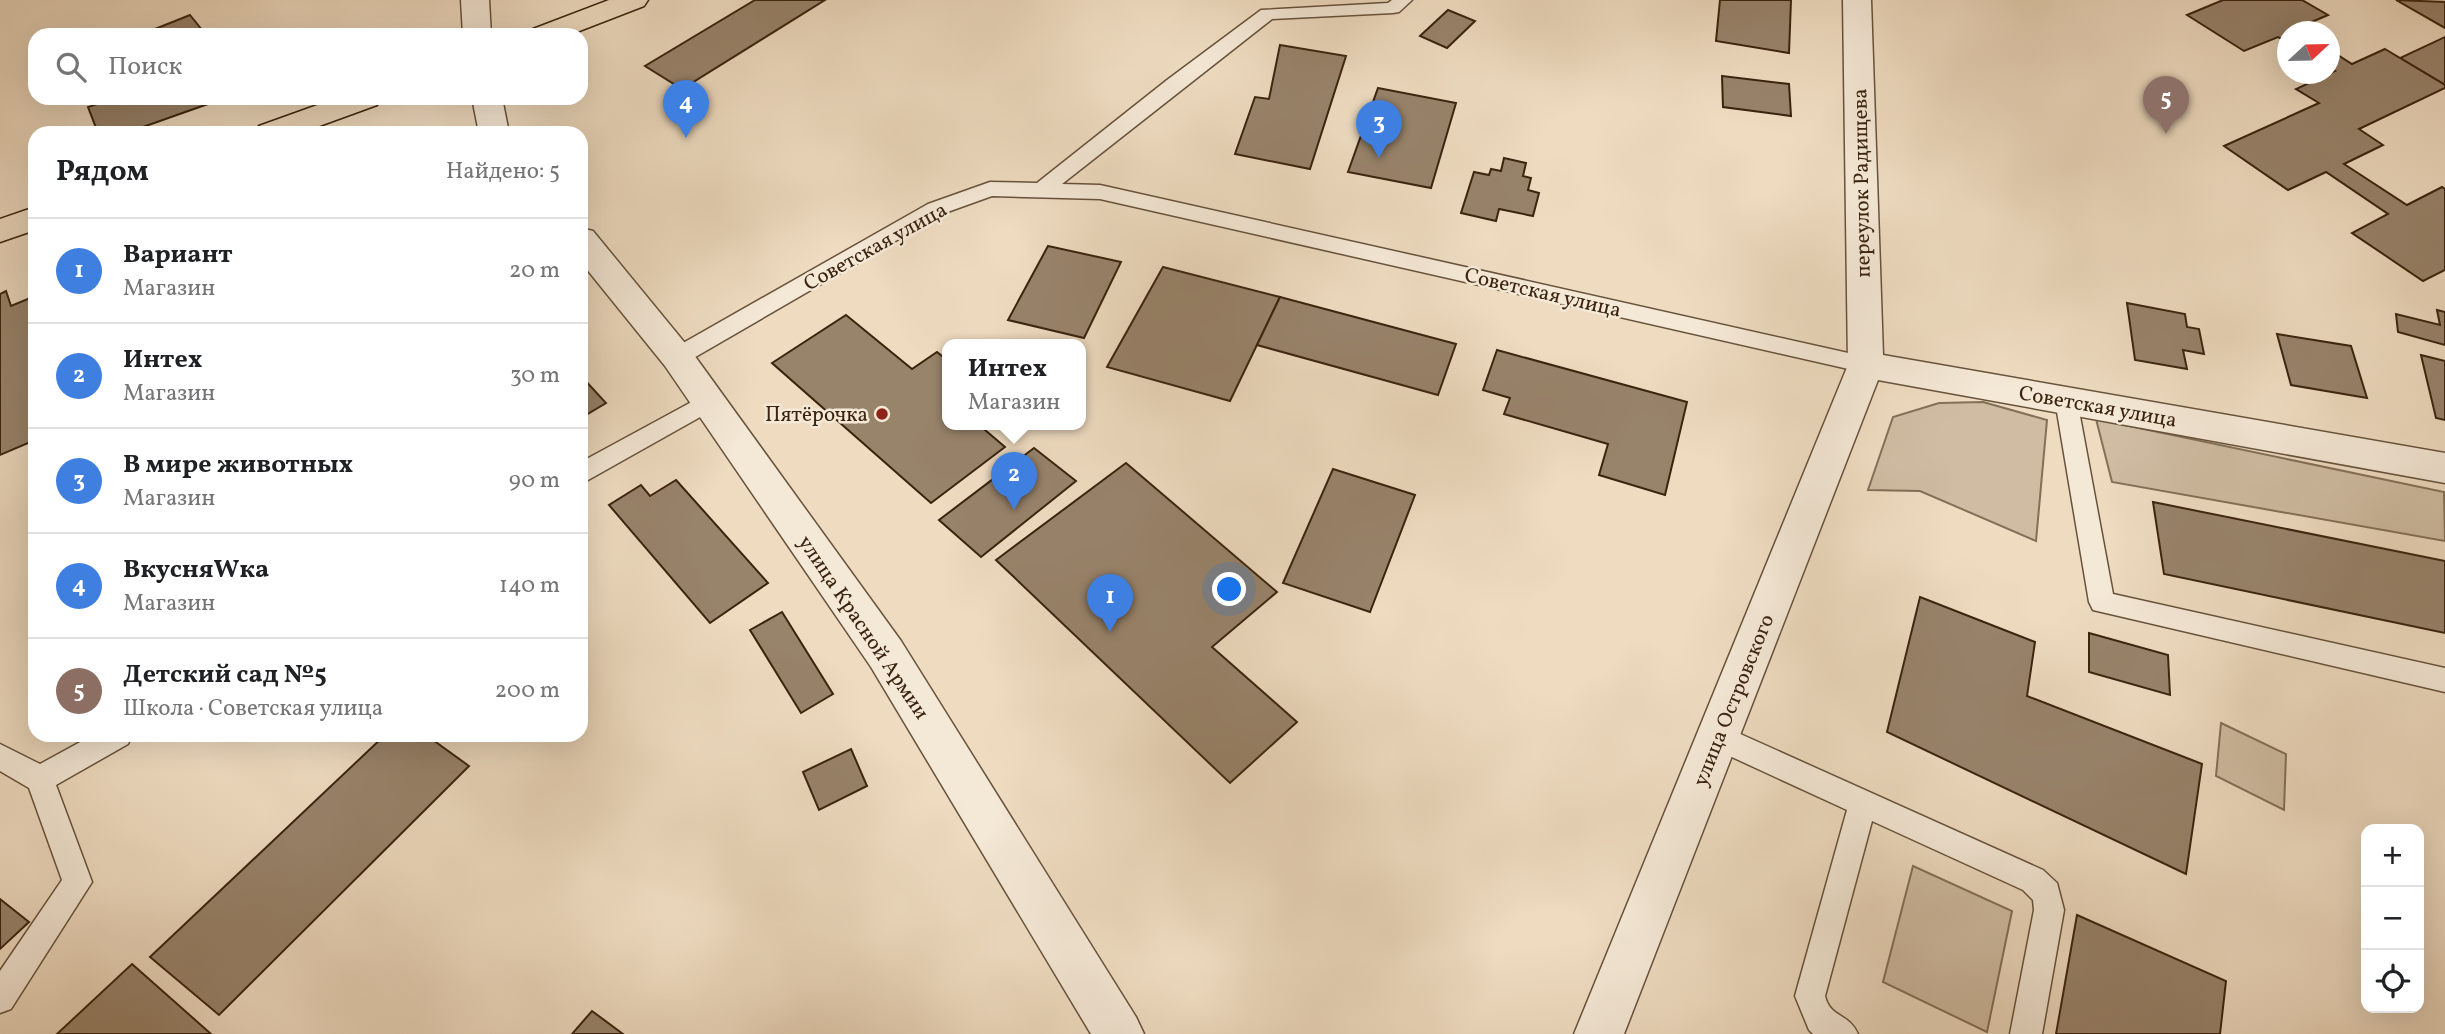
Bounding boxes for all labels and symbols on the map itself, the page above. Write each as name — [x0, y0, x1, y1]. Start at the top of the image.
north arrow — [2277, 21, 2340, 84]
pin: 5 — [2143, 76, 2189, 134]
pin: 4 — [663, 80, 709, 138]
street label: переулок Радищева — [1846, 88, 1879, 278]
pin: 3 — [1356, 100, 1402, 158]
street label: Советская улица — [799, 196, 953, 299]
street label: Советская улица — [1461, 261, 1624, 326]
street label: Советская улица — [2016, 379, 2179, 436]
place label: Пятёрочка — [765, 401, 868, 430]
marker: Пятёрочка — [874, 406, 890, 422]
pin: 2 — [991, 452, 1037, 510]
street label: улица Красной Армии — [790, 530, 935, 726]
your location — [1212, 572, 1246, 606]
pin: 1 — [1087, 574, 1133, 632]
street label: улица Островского — [1687, 610, 1782, 791]

